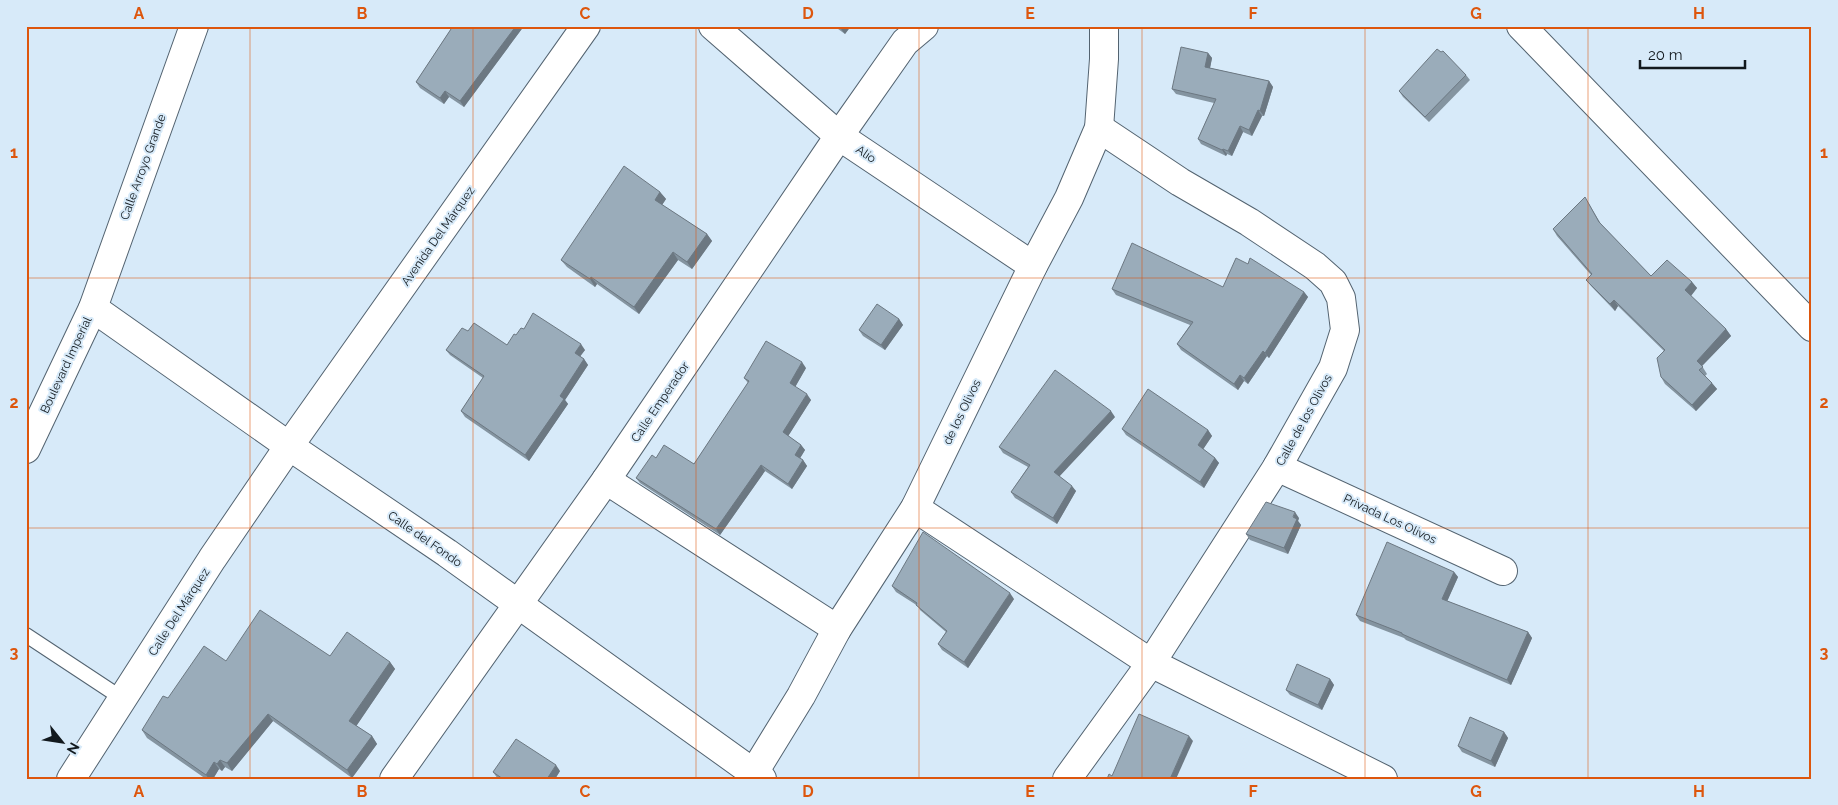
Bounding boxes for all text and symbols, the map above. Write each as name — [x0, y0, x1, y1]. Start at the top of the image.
text: A — [134, 4, 145, 23]
text: B — [357, 4, 368, 23]
text: C — [580, 4, 591, 23]
text: D — [802, 4, 814, 23]
text: E — [1025, 4, 1035, 23]
text: F — [1248, 4, 1258, 23]
text: G — [1470, 4, 1482, 23]
text: H — [1693, 4, 1705, 23]
scale bar — [1640, 38, 1746, 70]
text: 20 m — [1648, 46, 1683, 64]
street label: Calle Arroyo Grande — [117, 112, 169, 222]
street label: Alío — [853, 142, 879, 166]
text: 1 — [10, 143, 18, 162]
text: 1 — [1820, 143, 1828, 162]
street label: Avenida Del Márquez — [399, 184, 478, 288]
street label: Boulevard Imperial — [38, 314, 95, 415]
street label: Calle Emperador — [628, 359, 692, 445]
street label: Calle de los Olivos — [1273, 372, 1335, 468]
street label: de los Olivos — [940, 377, 984, 447]
text: 2 — [9, 393, 19, 412]
text: 2 — [1819, 393, 1829, 412]
street label: Privada Los Olivos — [1341, 491, 1439, 547]
street label: Calle del Fondo — [385, 508, 465, 570]
street label: Calle Del Márquez — [146, 566, 213, 658]
text: 3 — [10, 643, 19, 662]
text: 3 — [1820, 643, 1829, 662]
north arrow — [38, 718, 88, 768]
text: N — [64, 740, 83, 757]
text: A — [134, 782, 145, 801]
text: B — [357, 782, 368, 801]
text: C — [580, 782, 591, 801]
text: D — [802, 782, 814, 801]
text: E — [1025, 782, 1035, 801]
text: F — [1248, 782, 1258, 801]
text: G — [1470, 782, 1482, 801]
text: H — [1693, 782, 1705, 801]

